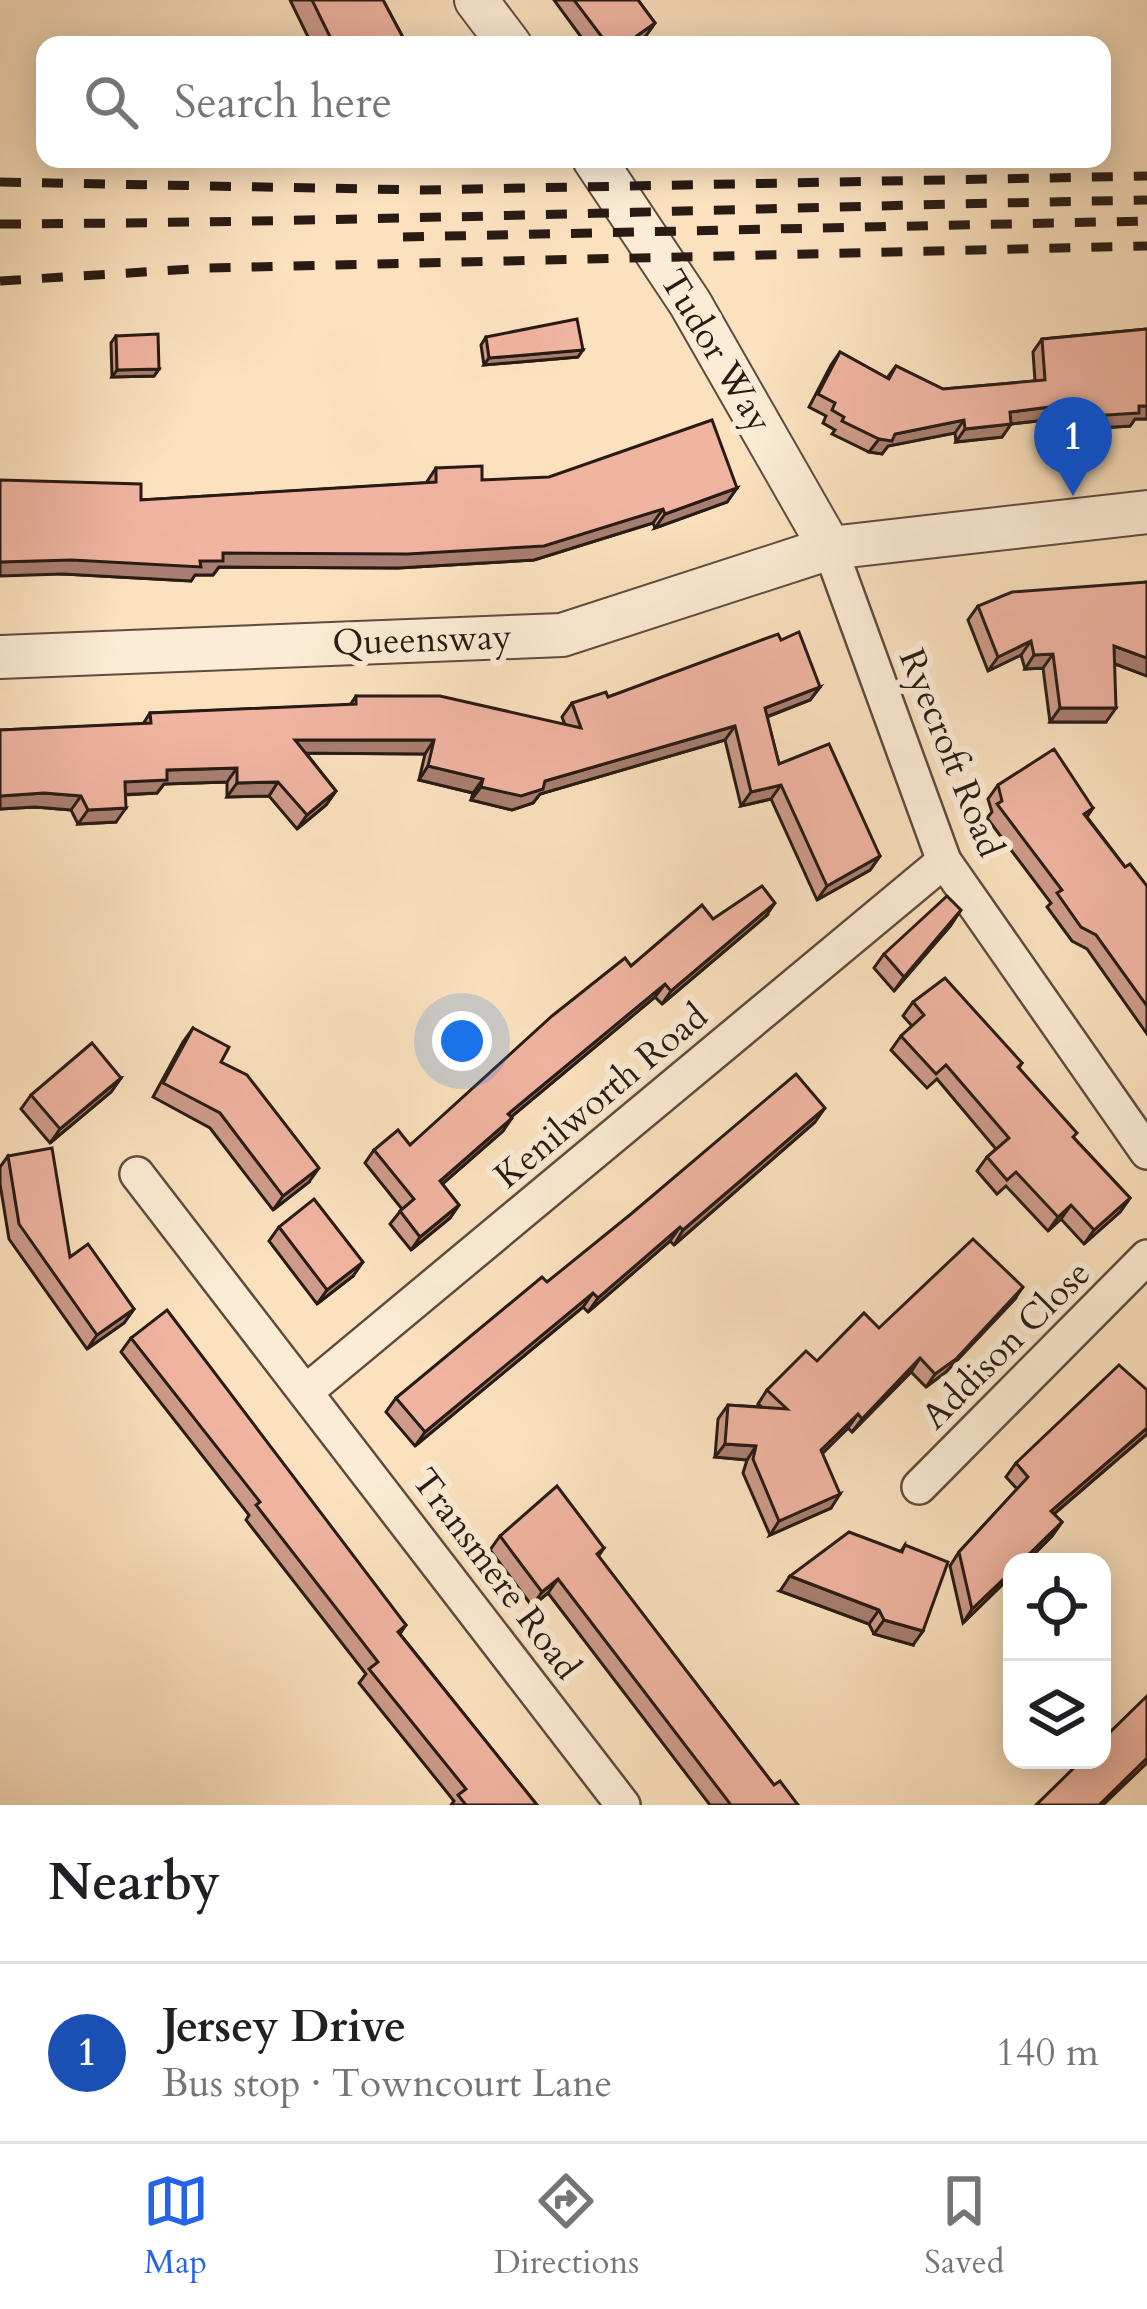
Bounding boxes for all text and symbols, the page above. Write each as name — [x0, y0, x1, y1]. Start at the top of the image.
search box — [36, 36, 1111, 168]
icon: search — [78, 69, 144, 135]
text: Search here — [174, 72, 392, 133]
street label: Tudor Way — [648, 260, 784, 442]
pin: 1 — [1034, 397, 1112, 496]
street label: Queensway — [331, 612, 513, 668]
street label: Ryecroft Road — [887, 642, 1015, 864]
street label: Kenilworth Road — [484, 992, 718, 1200]
your location — [432, 1011, 492, 1071]
street label: Addison Close — [911, 1250, 1101, 1440]
street label: Transmere Road — [400, 1458, 592, 1690]
map controls — [1003, 1553, 1111, 1769]
button: locate — [1003, 1553, 1111, 1661]
button: layers — [1003, 1661, 1111, 1769]
text: Nearby — [48, 1848, 220, 1918]
text: Jersey Drive — [162, 1996, 406, 2057]
text: 1 — [77, 2026, 97, 2079]
text: 140 m — [996, 2026, 1099, 2079]
text: Bus stop · Towncourt Lane — [162, 2057, 612, 2110]
tab: Map — [143, 2168, 209, 2285]
tab: Directions — [494, 2168, 639, 2285]
tab: Saved — [924, 2168, 1004, 2285]

